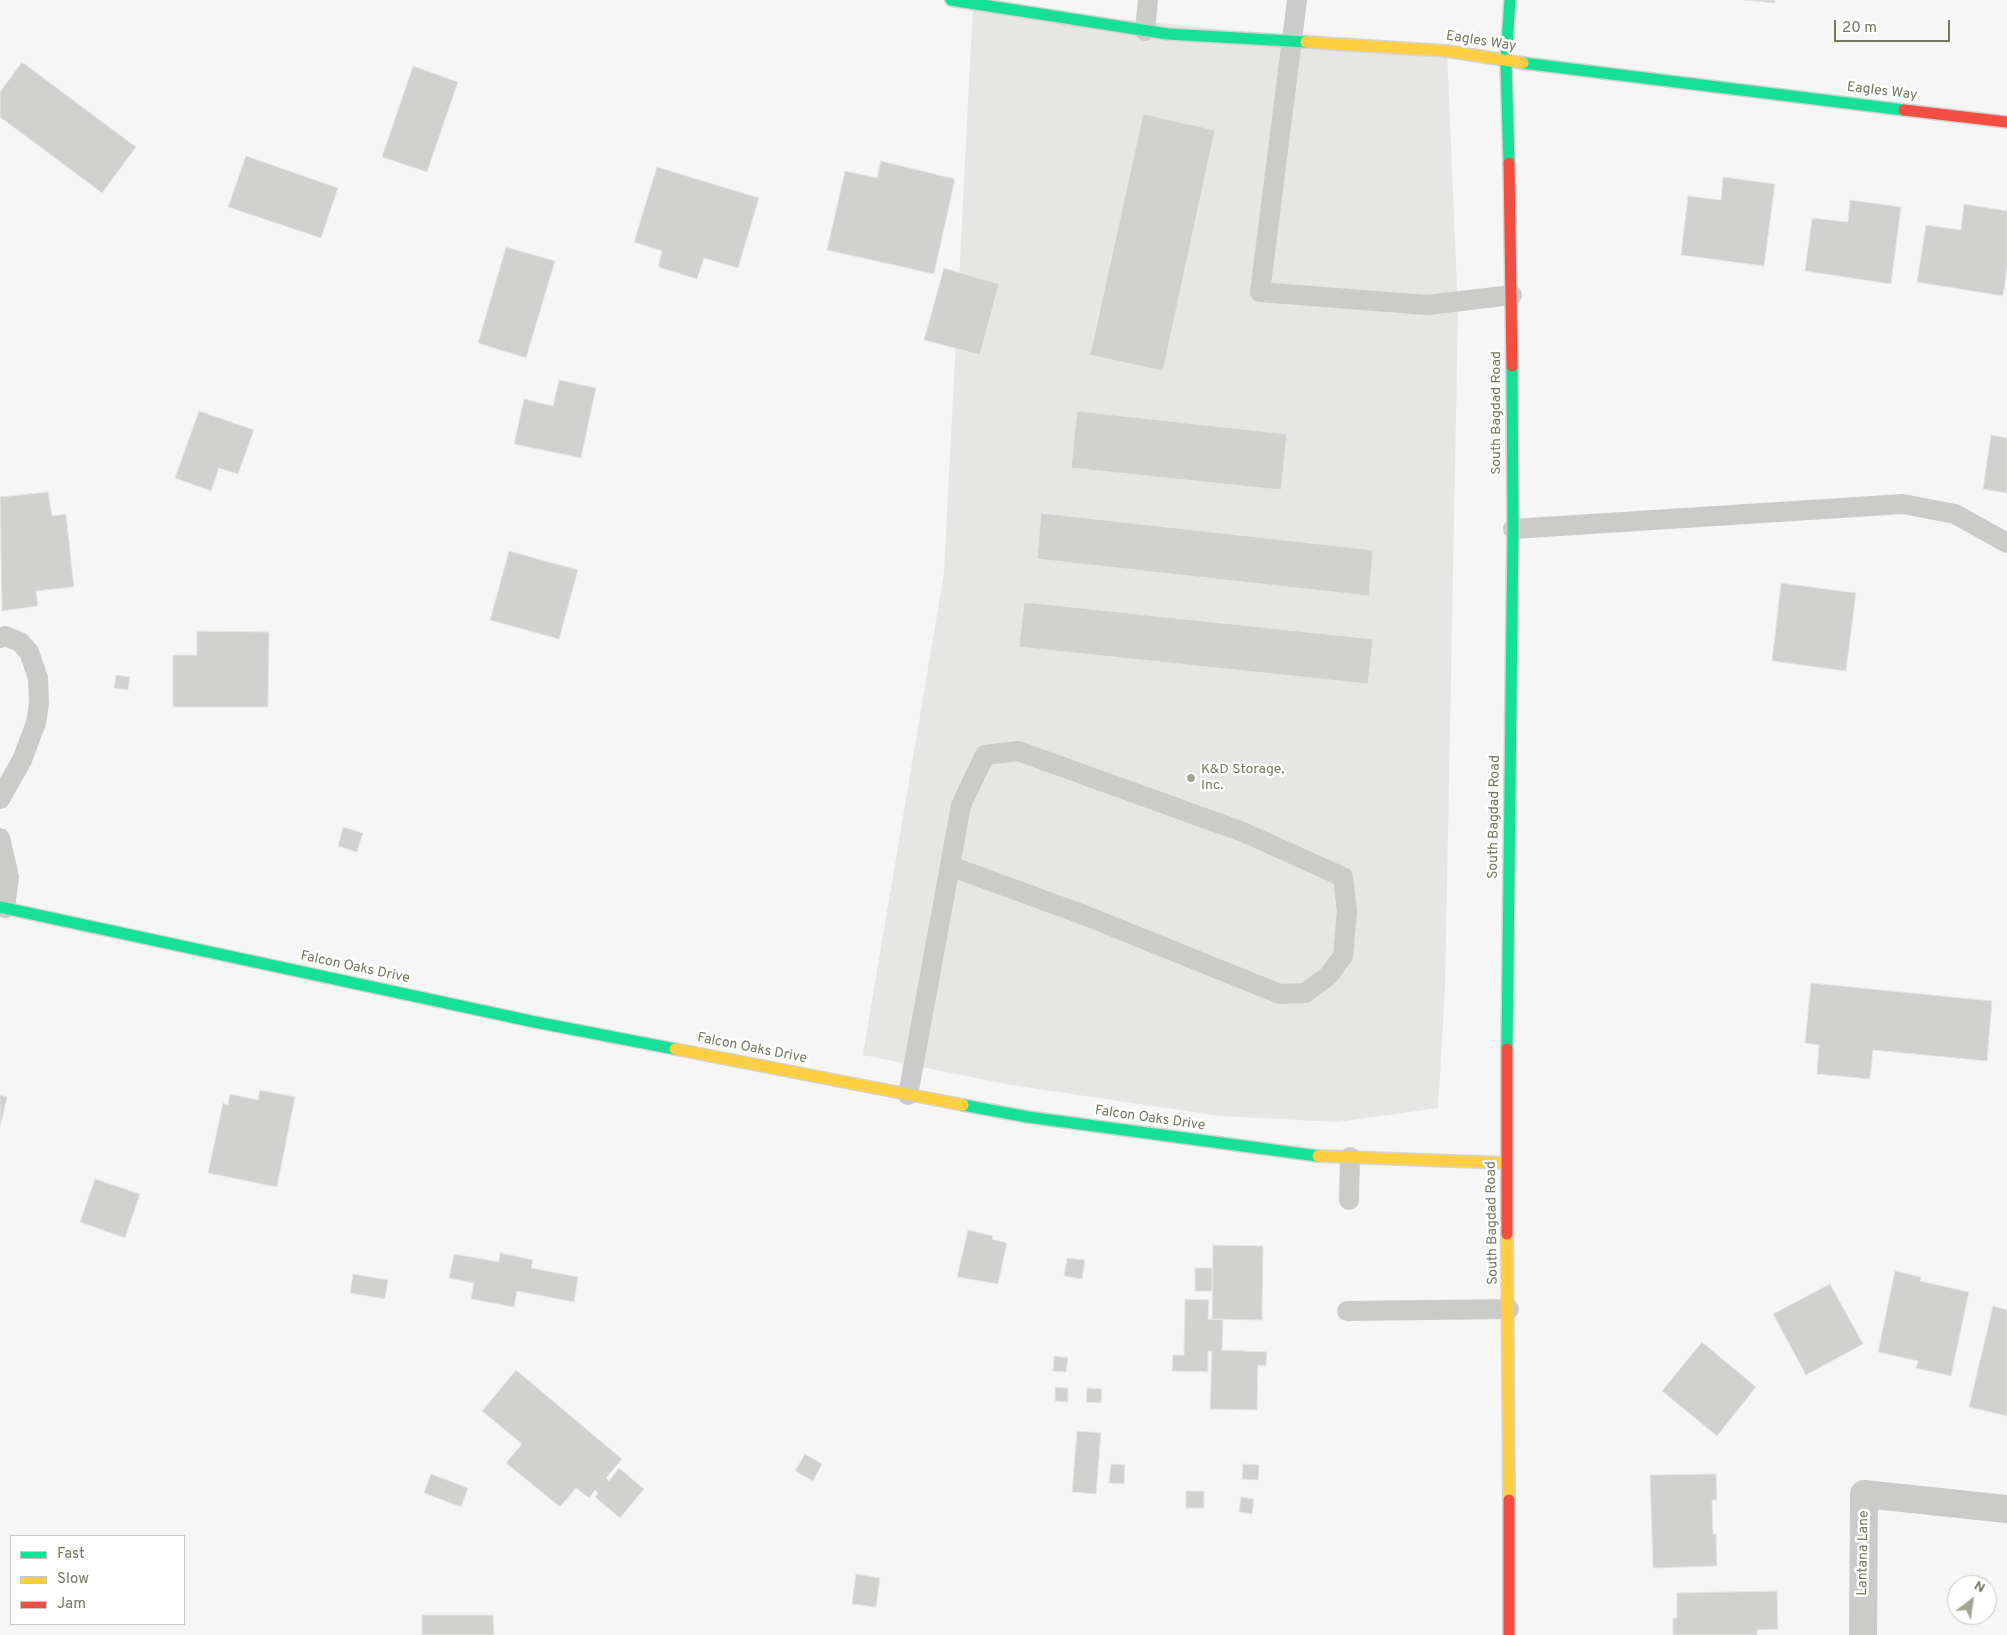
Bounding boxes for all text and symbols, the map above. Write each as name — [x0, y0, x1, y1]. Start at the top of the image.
scale bar — [1837, 10, 1953, 42]
text: 20 m — [1842, 19, 1877, 38]
street label: Eagles Way — [1445, 28, 1517, 56]
street label: Eagles Way — [1846, 79, 1918, 105]
street label: South Bagdad Road — [1489, 351, 1505, 475]
street label: South Bagdad Road — [1486, 755, 1504, 879]
place label: K&D Storage, Inc. — [1201, 762, 1284, 794]
marker: K&D Storage, Inc. — [1185, 772, 1197, 784]
street label: Falcon Oaks Drive — [299, 948, 411, 988]
street label: Falcon Oaks Drive — [696, 1030, 808, 1068]
street label: Falcon Oaks Drive — [1094, 1103, 1206, 1135]
street label: South Bagdad Road — [1484, 1161, 1502, 1285]
street label: Lantana Lane — [1855, 1510, 1873, 1596]
legend — [10, 1535, 185, 1625]
text: Fast — [57, 1545, 85, 1564]
text: Slow — [57, 1570, 89, 1589]
north arrow — [1947, 1575, 1997, 1625]
text: N — [1971, 1578, 1988, 1597]
text: Jam — [57, 1595, 86, 1614]

